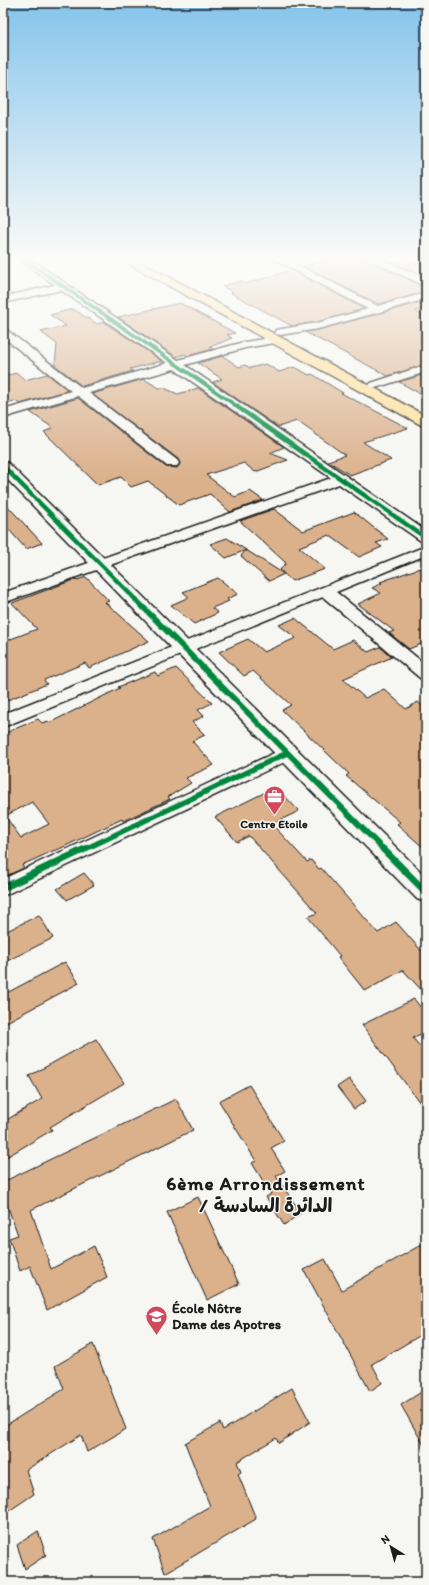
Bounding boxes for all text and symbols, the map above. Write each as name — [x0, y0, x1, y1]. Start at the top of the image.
office icon: Centre Etoile — [261, 784, 287, 817]
place label: Centre Etoile — [240, 817, 308, 831]
district label: 6ème Arrondissement / الدائرة السادسة — [166, 1172, 366, 1217]
place label: École Nôtre Dame des Apotres — [172, 1300, 281, 1333]
school or university icon: École Nôtre Dame des Apotres — [143, 1303, 169, 1336]
north arrow — [371, 1527, 411, 1567]
text: N — [378, 1532, 392, 1547]

